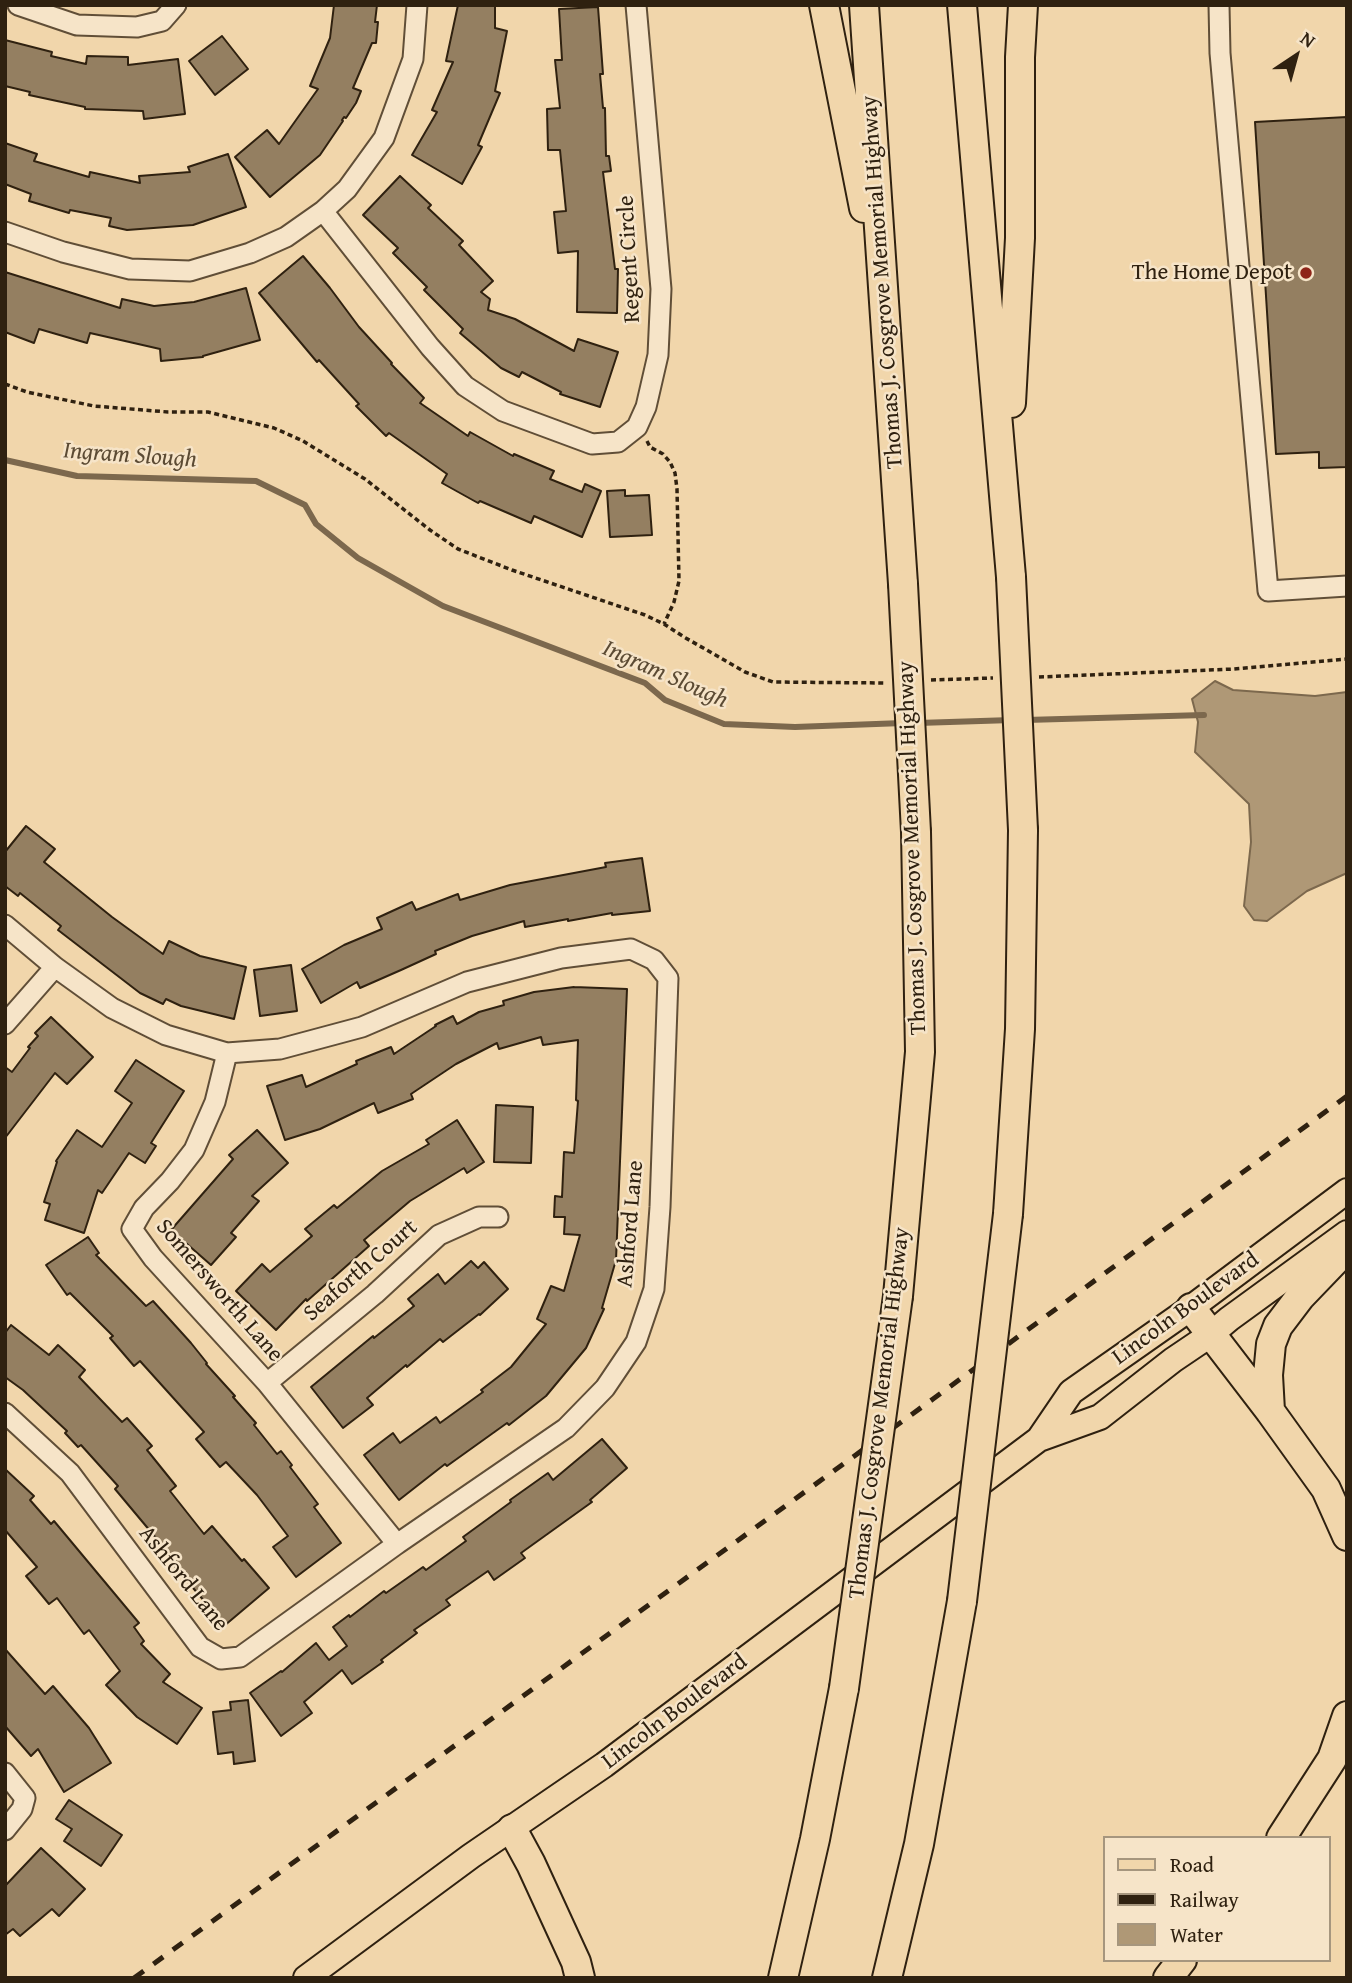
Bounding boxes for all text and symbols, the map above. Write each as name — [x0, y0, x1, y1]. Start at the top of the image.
north arrow — [1261, 21, 1331, 91]
text: N — [1295, 24, 1322, 54]
street label: Thomas J. Cosgrove Memorial Highway — [856, 94, 910, 470]
street label: Regent Circle — [613, 195, 647, 323]
place label: The Home Depot — [1132, 259, 1292, 287]
marker: The Home Depot — [1298, 265, 1314, 281]
water label: Ingram Slough — [62, 437, 198, 475]
water label: Ingram Slough — [598, 635, 732, 715]
street label: Thomas J. Cosgrove Memorial Highway — [893, 661, 933, 1035]
street label: Ashford Lane — [612, 1159, 650, 1289]
street label: Somersworth Lane — [149, 1214, 289, 1368]
street label: Seaforth Court — [298, 1214, 424, 1328]
street label: Thomas J. Cosgrove Memorial Highway — [844, 1226, 916, 1600]
street label: Lincoln Boulevard — [1107, 1246, 1265, 1372]
street label: Ashford Lane — [132, 1521, 234, 1637]
street label: Lincoln Boulevard — [597, 1648, 753, 1776]
legend — [1104, 1836, 1331, 1962]
text: Road — [1170, 1849, 1214, 1880]
text: Railway — [1170, 1884, 1239, 1915]
text: Water — [1170, 1919, 1223, 1950]

